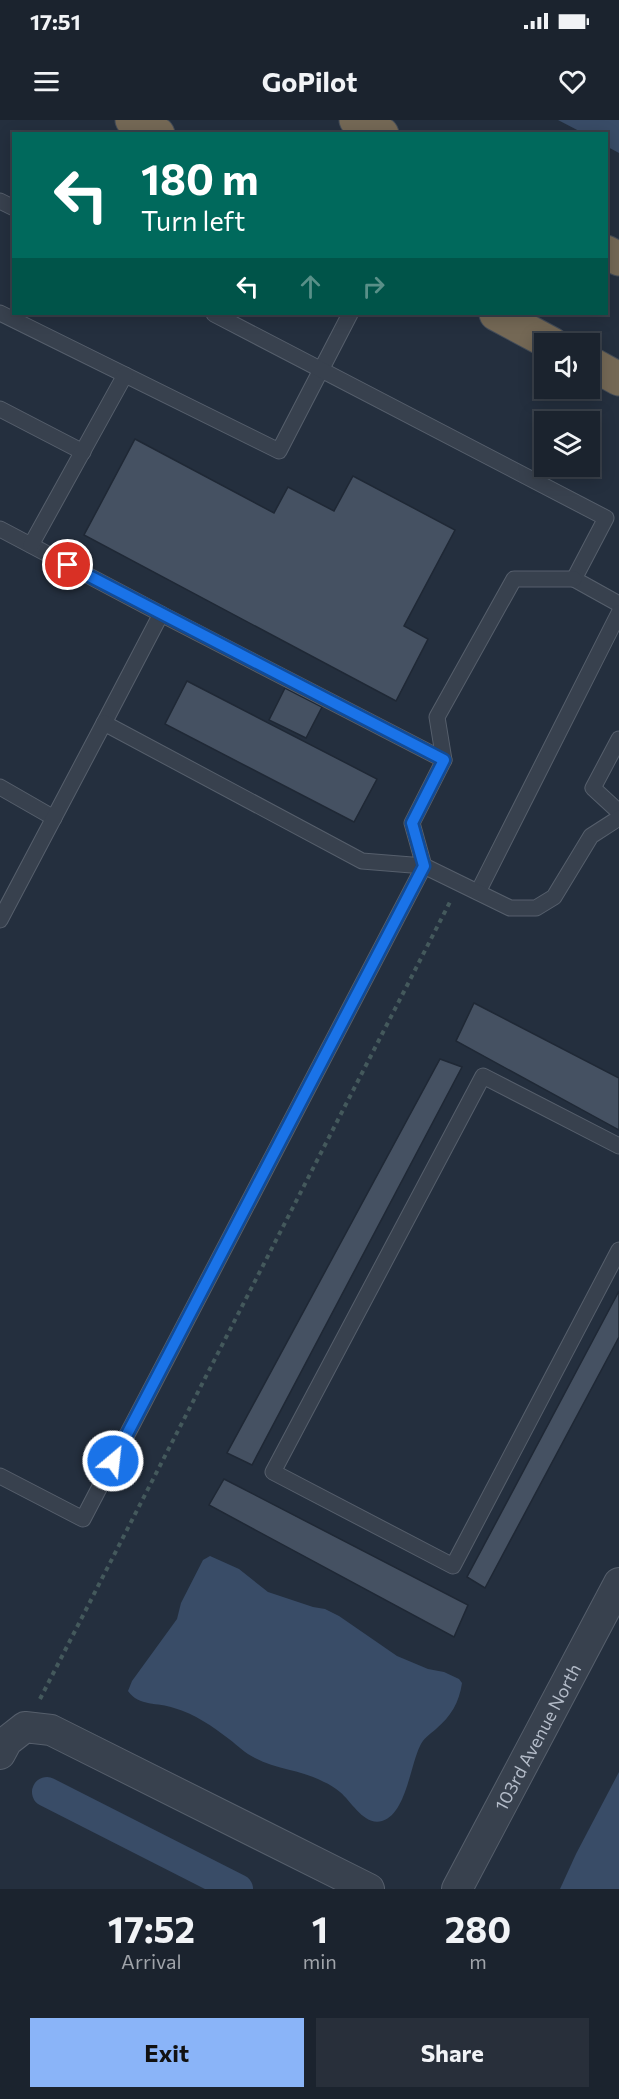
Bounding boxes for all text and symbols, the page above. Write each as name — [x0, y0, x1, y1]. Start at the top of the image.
text: 17:51 — [30, 8, 81, 35]
icon: menu — [30, 65, 63, 98]
text: GoPilot — [262, 65, 357, 98]
icon: heart — [556, 65, 589, 98]
text: 180 m — [141, 152, 259, 204]
icon: left — [42, 156, 120, 234]
text: Turn left — [141, 204, 245, 237]
icon: left — [231, 270, 264, 303]
icon: ahead — [294, 270, 327, 303]
icon: right — [357, 270, 390, 303]
map controls — [534, 333, 600, 477]
button: sound — [534, 333, 600, 399]
button: layers — [534, 411, 600, 477]
pin — [42, 539, 93, 590]
icon: arrive — [51, 548, 84, 581]
position arrow — [81, 1429, 145, 1493]
street label: 103rd Avenue North — [490, 1660, 585, 1814]
text: 17:52 — [108, 1906, 195, 1950]
text: 1 — [312, 1906, 328, 1950]
text: 280 — [445, 1906, 511, 1950]
text: Arrival — [121, 1949, 182, 1973]
text: min — [303, 1949, 337, 1973]
text: m — [469, 1949, 487, 1973]
button: Exit — [30, 2018, 304, 2087]
button: Share — [316, 2018, 589, 2087]

